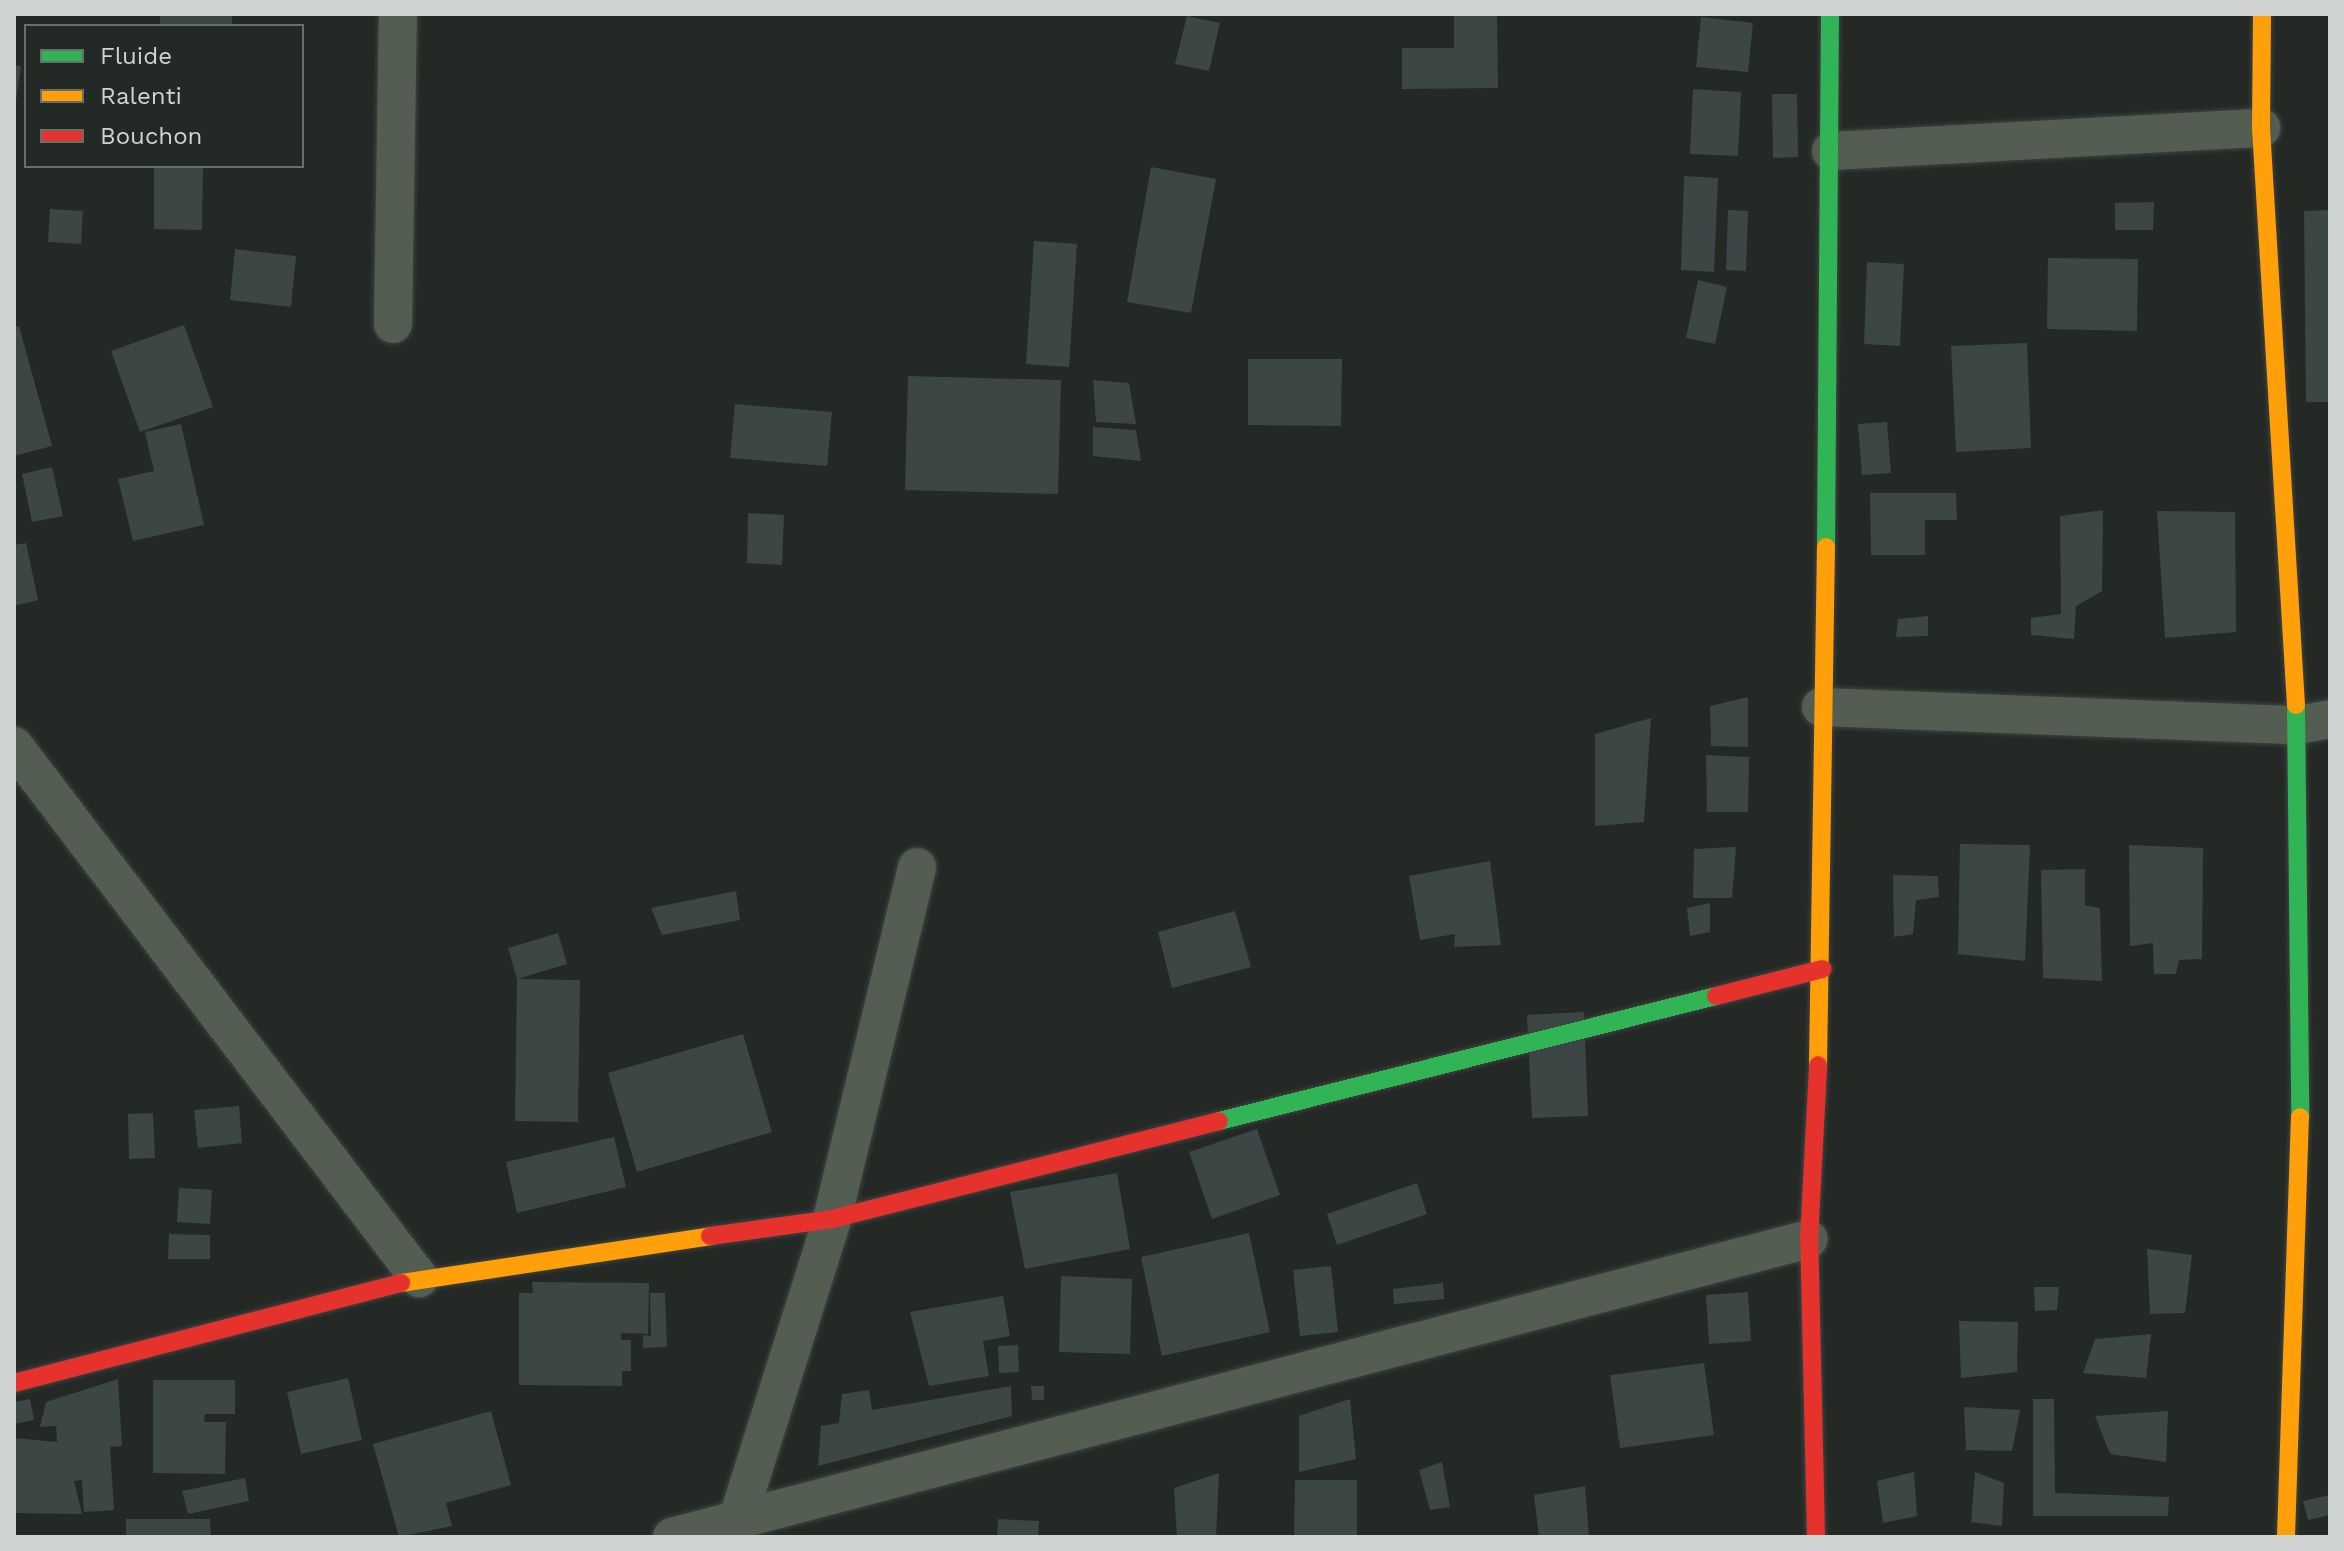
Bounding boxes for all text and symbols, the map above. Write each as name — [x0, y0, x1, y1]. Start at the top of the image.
legend — [24, 24, 304, 168]
text: Fluide — [100, 42, 172, 70]
text: Ralenti — [100, 82, 182, 110]
text: Bouchon — [100, 122, 202, 150]

